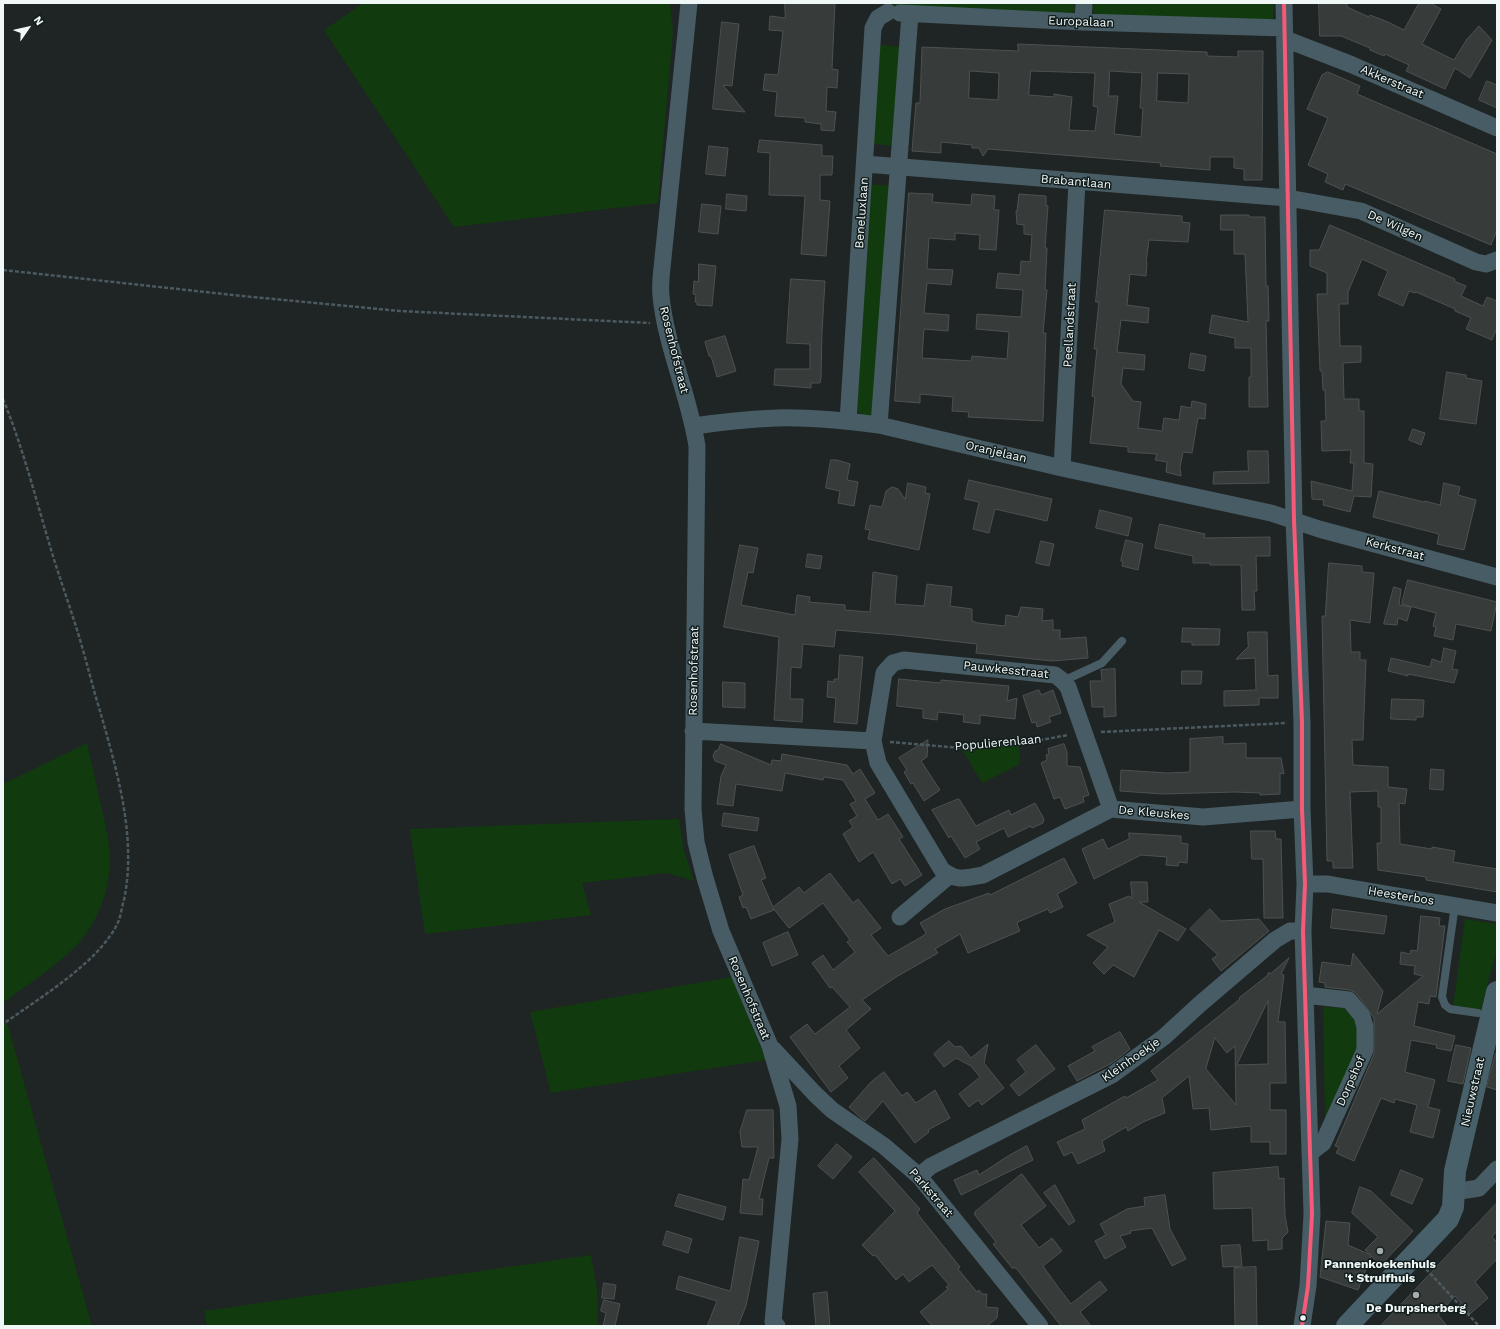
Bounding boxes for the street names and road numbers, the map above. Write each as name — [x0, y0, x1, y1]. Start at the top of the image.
street label: Europalaan — [1048, 14, 1114, 30]
street label: Akkerstraat — [1358, 62, 1426, 102]
street label: Brabantlaan — [1040, 172, 1112, 192]
street label: Beneluxlaan — [852, 177, 872, 249]
street label: De Wilgen — [1365, 207, 1425, 245]
street label: Peellandstraat — [1061, 282, 1079, 368]
street label: Rosenhofstraat — [656, 305, 692, 395]
street label: Oranjelaan — [964, 438, 1028, 466]
street label: Kerkstraat — [1364, 534, 1426, 564]
street label: Rosenhofstraat — [686, 626, 702, 716]
street label: Pauwkesstraat — [963, 658, 1049, 682]
street label: Populierenlaan — [954, 732, 1042, 754]
street label: De Kleuskes — [1118, 803, 1190, 823]
street label: Heesterbos — [1367, 884, 1435, 908]
street label: Rosenhofstraat — [725, 954, 773, 1042]
street label: Kleinhoekje — [1099, 1035, 1163, 1085]
street label: Dorpshof — [1333, 1053, 1369, 1109]
street label: Nieuwstraat — [1458, 1056, 1488, 1128]
street label: Parkstraat — [906, 1166, 956, 1220]

